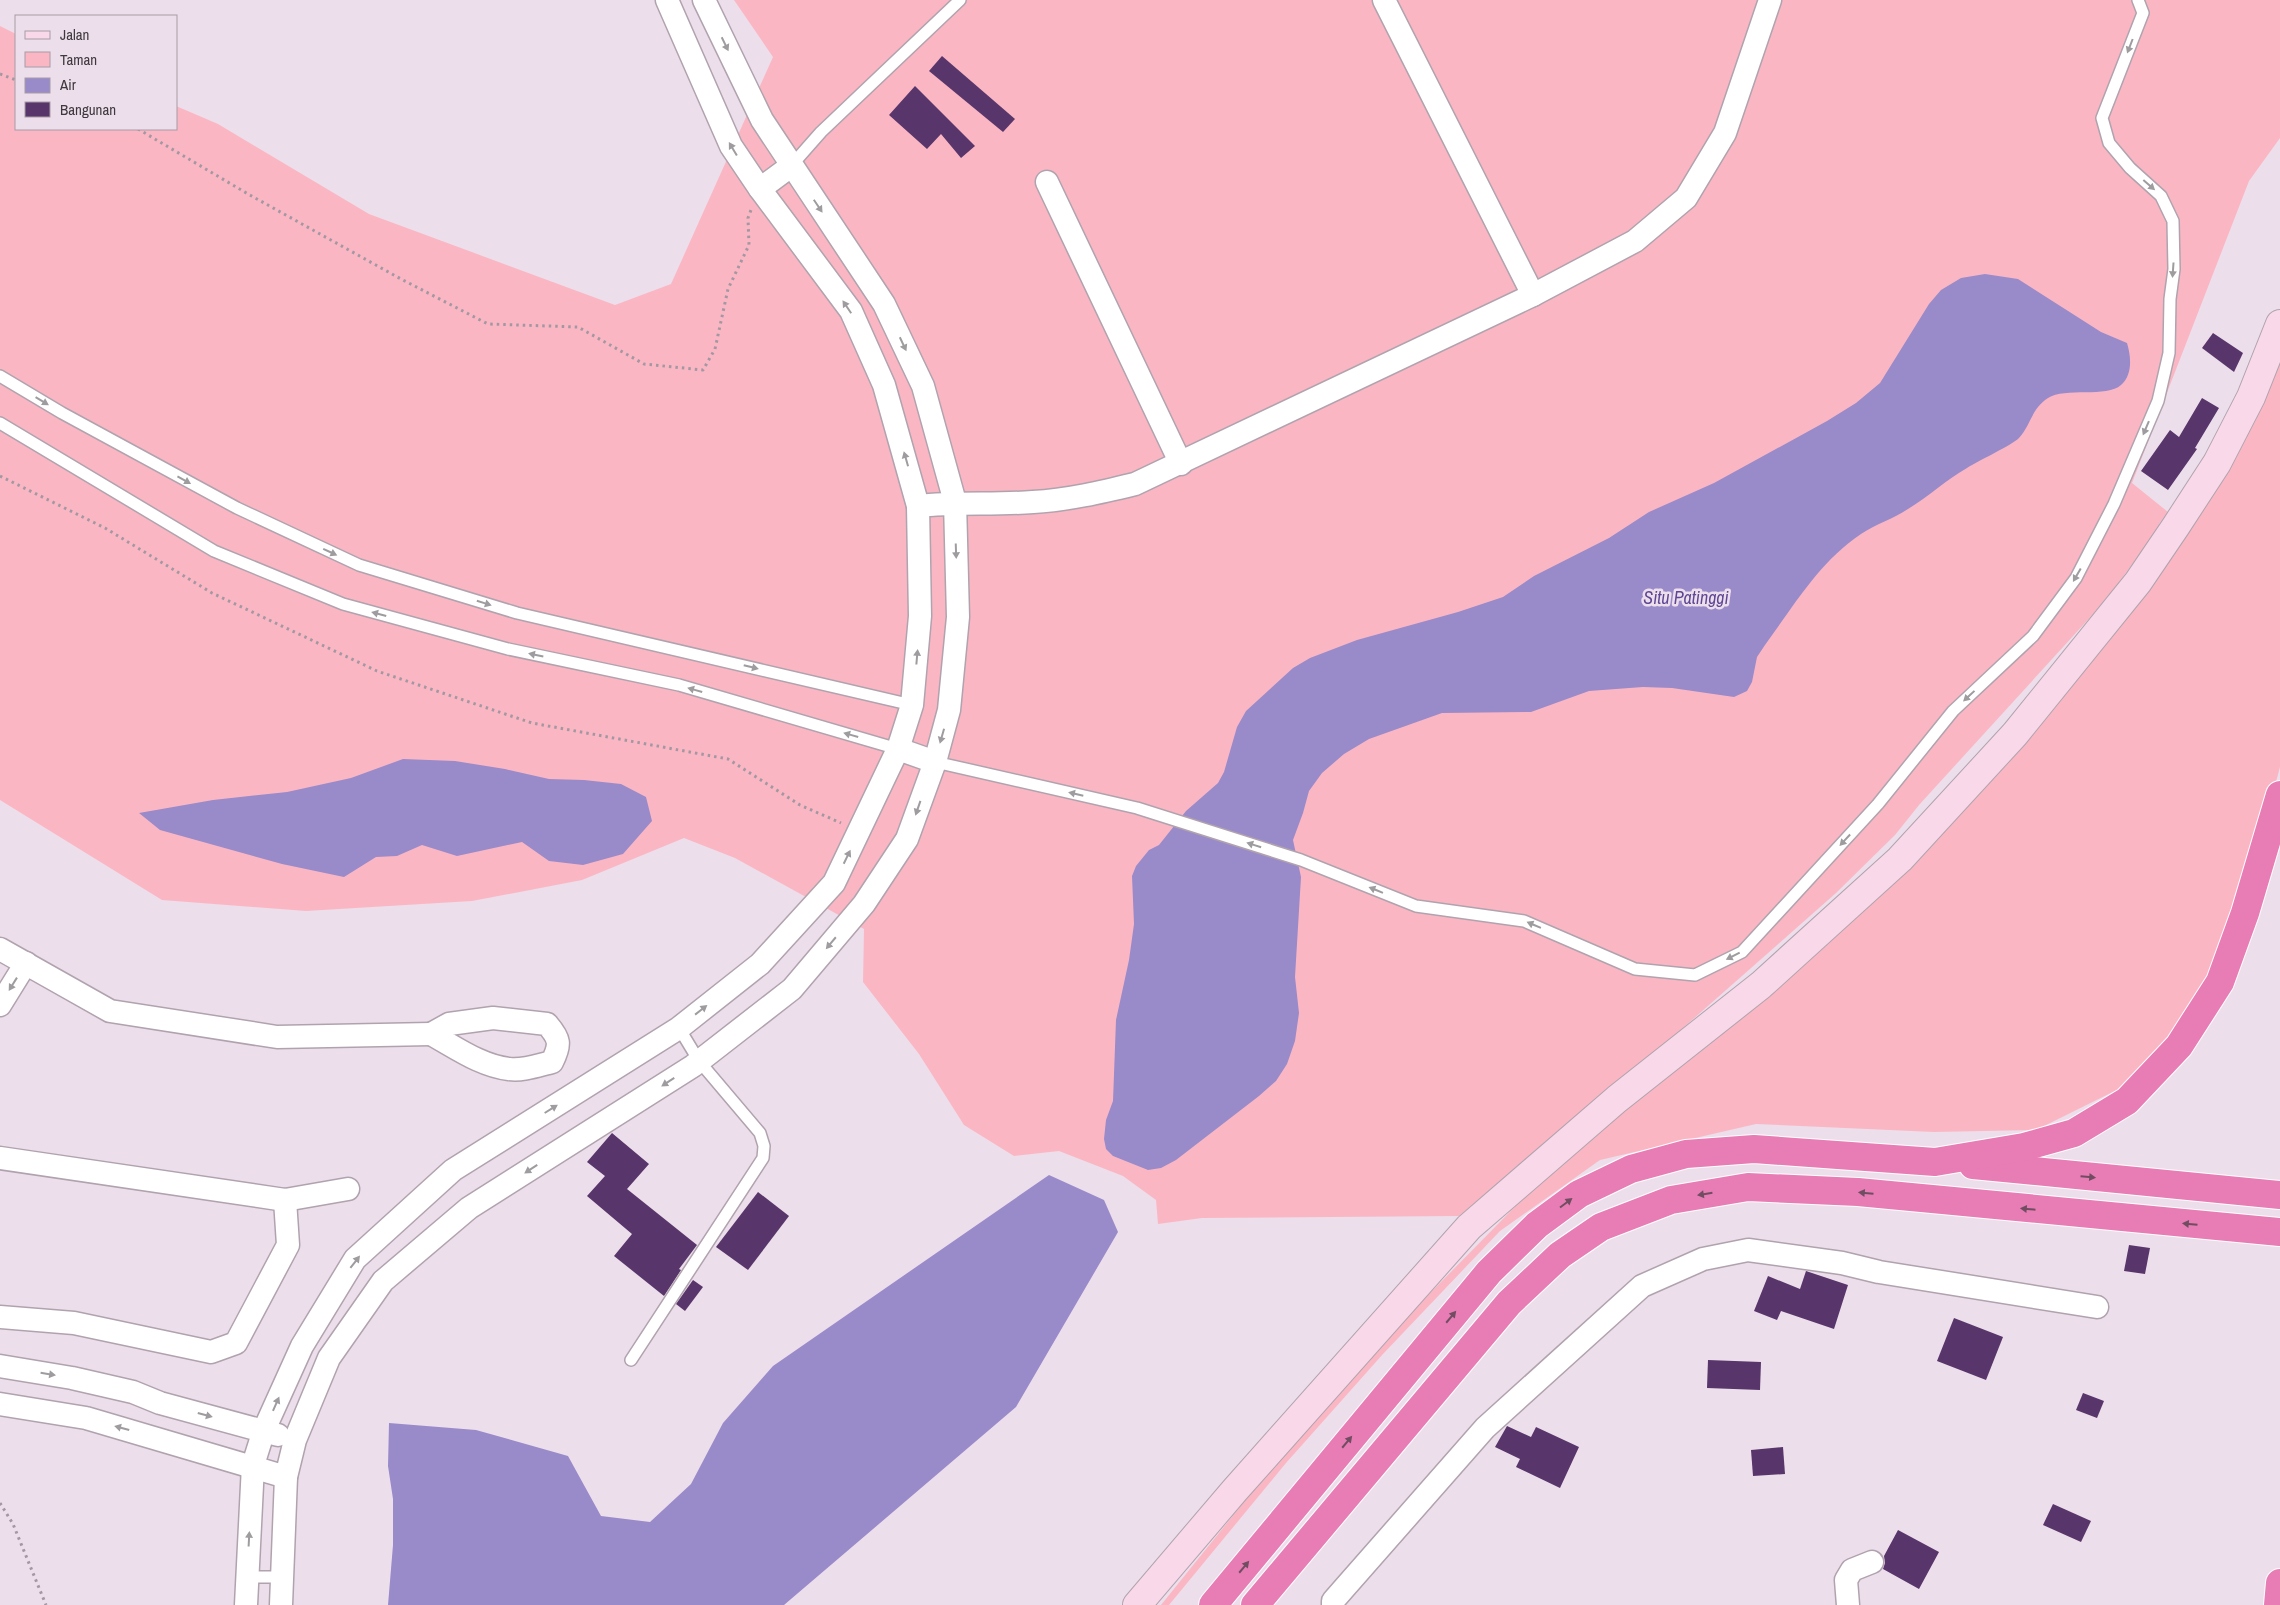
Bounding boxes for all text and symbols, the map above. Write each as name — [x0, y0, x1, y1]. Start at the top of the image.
legend — [15, 15, 178, 130]
text: Jalan — [60, 24, 89, 45]
one-way arrow — [722, 37, 730, 51]
one-way arrow — [2126, 38, 2133, 53]
text: Taman — [60, 49, 97, 70]
text: Air — [59, 74, 76, 95]
text: Bangunan — [60, 99, 116, 120]
one-way arrow — [729, 142, 738, 155]
one-way arrow — [2143, 180, 2156, 191]
one-way arrow — [813, 199, 823, 213]
one-way arrow — [2169, 262, 2177, 278]
one-way arrow — [843, 301, 852, 314]
one-way arrow — [899, 337, 907, 351]
one-way arrow — [35, 397, 49, 406]
one-way arrow — [2142, 421, 2150, 436]
one-way arrow — [901, 451, 909, 466]
one-way arrow — [177, 476, 192, 484]
one-way arrow — [952, 543, 960, 559]
one-way arrow — [323, 548, 337, 556]
one-way arrow — [2073, 569, 2082, 582]
water label: Situ Patinggi — [1643, 585, 1729, 610]
one-way arrow — [476, 599, 491, 607]
one-way arrow — [371, 609, 386, 617]
one-way arrow — [913, 649, 921, 665]
one-way arrow — [528, 651, 544, 659]
one-way arrow — [744, 663, 759, 671]
one-way arrow — [687, 685, 702, 693]
one-way arrow — [1964, 690, 1976, 702]
one-way arrow — [938, 728, 946, 743]
one-way arrow — [843, 731, 858, 739]
one-way arrow — [1068, 790, 1083, 798]
one-way arrow — [914, 801, 922, 816]
one-way arrow — [1839, 833, 1851, 845]
one-way arrow — [1247, 841, 1262, 848]
one-way arrow — [843, 850, 851, 864]
one-way arrow — [1369, 886, 1383, 894]
one-way arrow — [1527, 920, 1541, 928]
one-way arrow — [825, 937, 836, 950]
one-way arrow — [1726, 952, 1740, 960]
one-way arrow — [8, 978, 17, 991]
one-way arrow — [695, 1005, 708, 1016]
one-way arrow — [661, 1077, 674, 1086]
one-way arrow — [544, 1104, 557, 1113]
one-way arrow — [524, 1164, 537, 1174]
one-way arrow — [2080, 1173, 2096, 1181]
one-way arrow — [1858, 1189, 1874, 1197]
one-way arrow — [1696, 1190, 1712, 1198]
one-way arrow — [1559, 1198, 1572, 1209]
one-way arrow — [2020, 1204, 2036, 1212]
one-way arrow — [2181, 1220, 2197, 1228]
one-way arrow — [350, 1255, 360, 1269]
one-way arrow — [1446, 1311, 1457, 1324]
one-way arrow — [41, 1370, 57, 1378]
one-way arrow — [273, 1397, 281, 1411]
one-way arrow — [198, 1411, 213, 1419]
one-way arrow — [115, 1424, 130, 1432]
one-way arrow — [1342, 1436, 1353, 1449]
one-way arrow — [246, 1531, 254, 1547]
one-way arrow — [1238, 1561, 1249, 1574]

